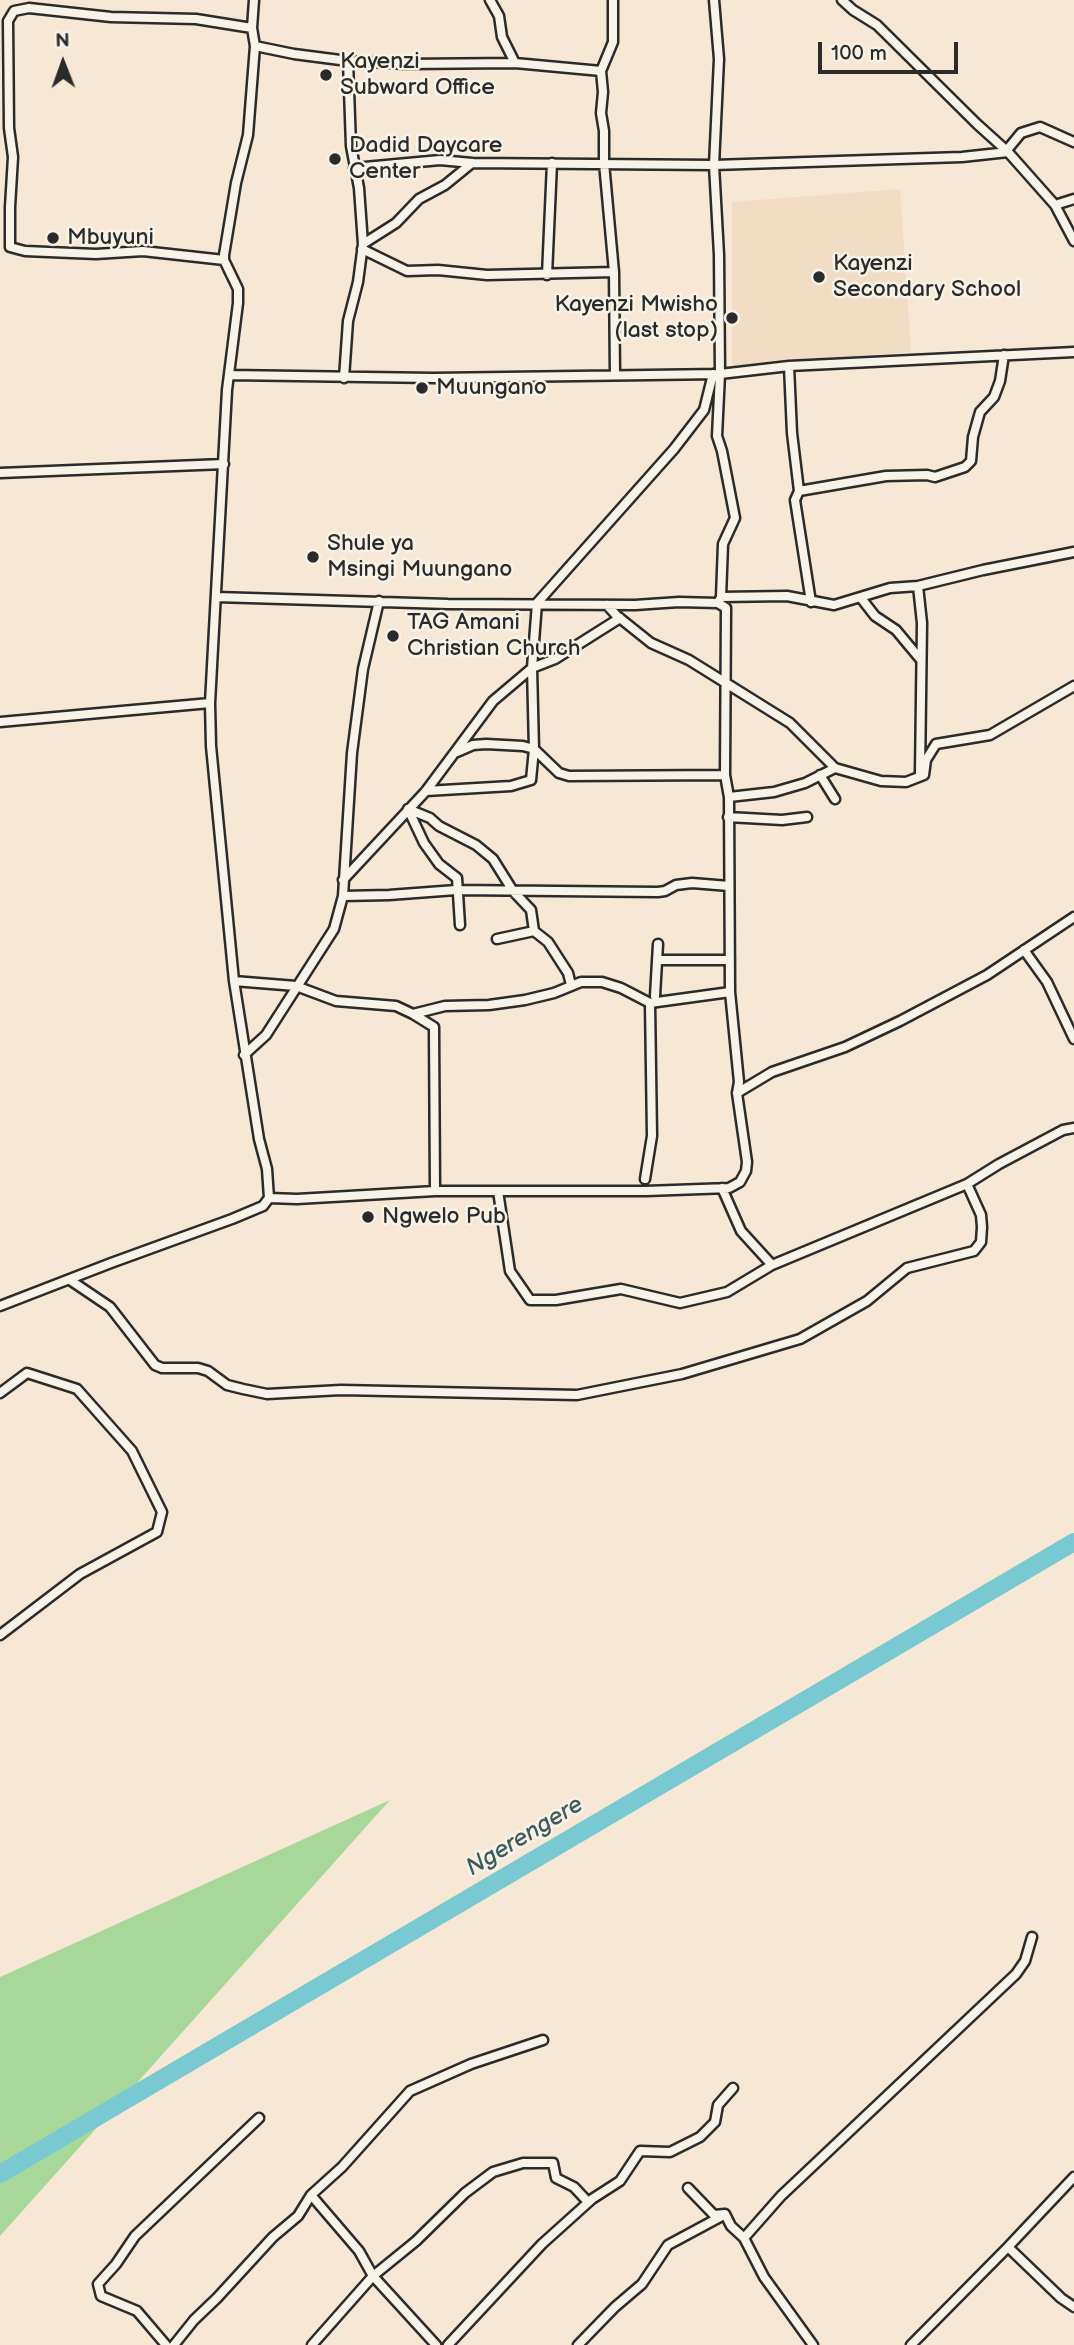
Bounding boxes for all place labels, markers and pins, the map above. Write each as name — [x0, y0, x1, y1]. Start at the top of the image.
place label: Kayenzi Subward Office — [340, 48, 495, 102]
marker: Kayenzi Subward Office — [318, 67, 334, 83]
place label: Dadid Daycare Center — [349, 132, 502, 186]
marker: Dadid Daycare Center — [327, 151, 343, 167]
place label: Mbuyuni — [67, 224, 154, 252]
marker: Mbuyuni — [45, 230, 61, 246]
place label: Kayenzi Secondary School — [833, 250, 1021, 304]
marker: Kayenzi Secondary School — [811, 269, 827, 285]
place label: Kayenzi Mwisho (last stop) — [554, 291, 718, 345]
marker: Kayenzi Mwisho (last stop) — [724, 310, 740, 326]
place label: Muungano — [436, 374, 547, 402]
marker: Muungano — [414, 380, 430, 396]
place label: Shule ya Msingi Muungano — [327, 530, 512, 584]
marker: Shule ya Msingi Muungano — [305, 549, 321, 565]
place label: TAG Amani Christian Church — [407, 609, 580, 663]
marker: TAG Amani Christian Church — [385, 628, 401, 644]
place label: Ngwelo Pub — [382, 1203, 506, 1231]
marker: Ngwelo Pub — [360, 1209, 376, 1225]

